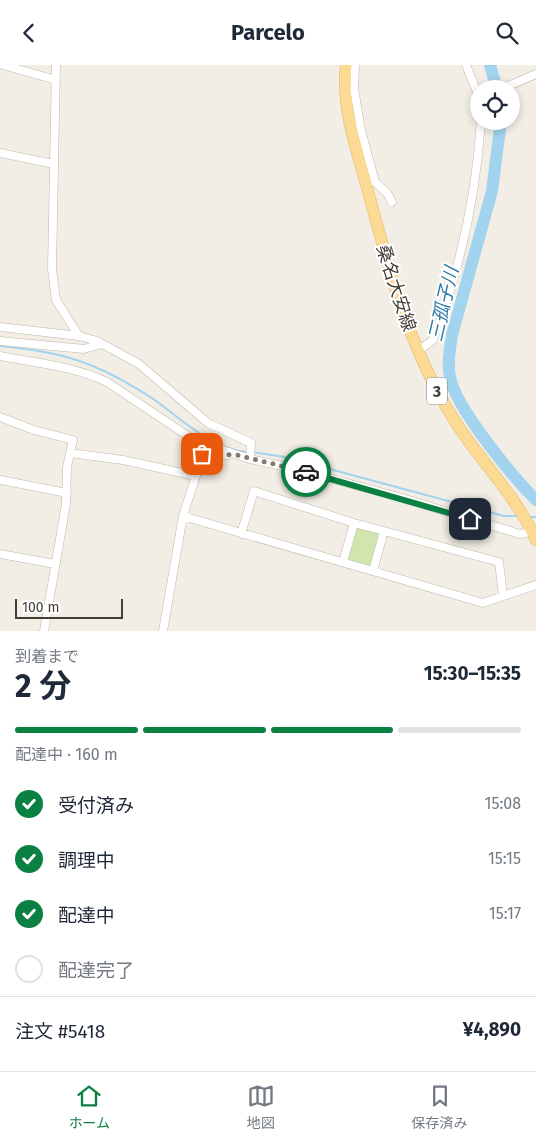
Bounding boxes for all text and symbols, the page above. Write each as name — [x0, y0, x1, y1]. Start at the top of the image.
icon: back — [15, 19, 43, 47]
text: Parcelo — [231, 19, 305, 46]
icon: search — [493, 19, 521, 47]
map controls — [470, 80, 520, 130]
button: locate — [470, 80, 520, 130]
street label: 桑名大安線 — [372, 242, 420, 334]
water label: 三孤子川 — [424, 263, 464, 344]
road number: 3 — [427, 377, 447, 405]
pin — [181, 433, 223, 475]
icon: bag — [188, 440, 216, 468]
courier — [281, 447, 331, 497]
icon: car — [292, 458, 320, 486]
pin — [449, 498, 491, 540]
icon: home — [456, 505, 484, 533]
scale bar — [15, 596, 122, 619]
text: 100 m — [22, 599, 59, 616]
text: 到着まで — [15, 647, 79, 666]
text: 15:30–15:35 — [424, 662, 521, 685]
text: 2 分 — [15, 667, 71, 705]
text: 配達中 · 160 m — [15, 745, 118, 764]
icon: check — [15, 790, 43, 818]
text: 受付済み — [58, 794, 134, 817]
text: 15:08 — [484, 794, 521, 813]
icon: check — [15, 845, 43, 873]
text: 調理中 — [58, 849, 115, 872]
text: 15:15 — [488, 849, 521, 868]
icon: check — [15, 900, 43, 928]
text: 配達中 — [58, 904, 115, 927]
text: 15:17 — [489, 904, 521, 923]
text: 配達完了 — [58, 959, 134, 982]
text: ¥4,890 — [463, 1018, 521, 1041]
text: 注文 #5418 — [15, 1020, 105, 1043]
tab: ホーム — [68, 1082, 110, 1132]
tab: 地図 — [247, 1082, 275, 1132]
tab: 保存済み — [412, 1082, 468, 1132]

